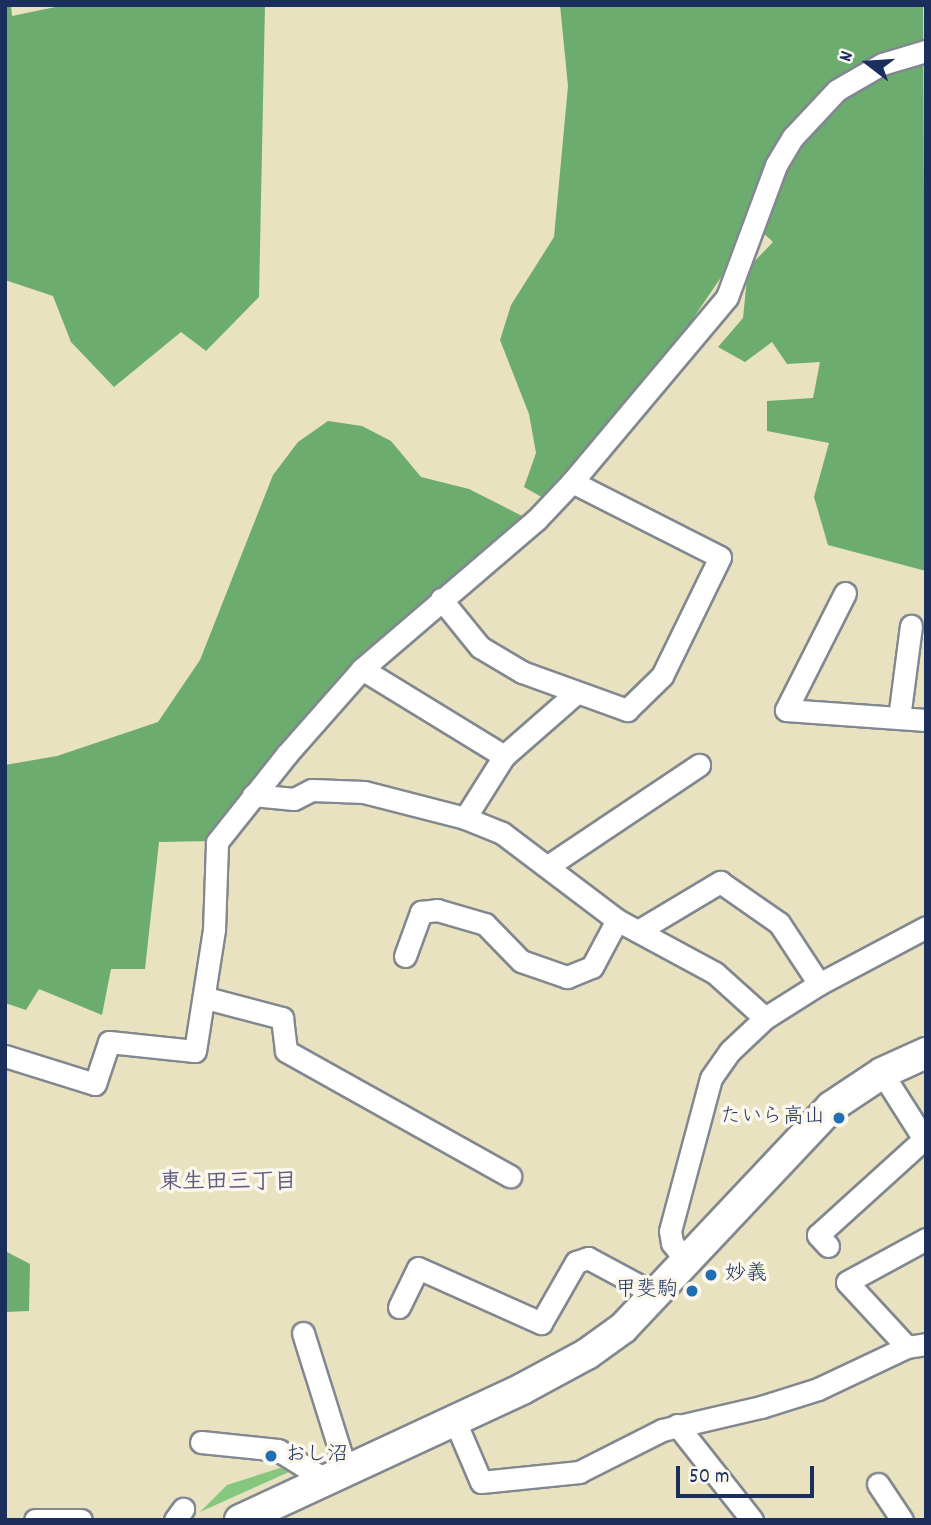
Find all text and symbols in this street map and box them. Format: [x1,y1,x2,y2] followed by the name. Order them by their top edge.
[833,28,903,98] north arrow
[833,48,862,65] text: N
[720,1105,825,1131] place label: たいら高山
[831,1110,847,1126] marker: たいら高山
[159,1170,297,1198] district label: 東生田三丁目
[725,1262,767,1288] place label: 妙義
[703,1267,719,1283] marker: 妙義
[615,1278,678,1304] place label: 甲斐駒
[684,1283,700,1299] marker: 甲斐駒
[285,1443,348,1469] place label: おし沼
[263,1448,279,1464] marker: おし沼
[679,1452,817,1496] scale bar
[689,1463,729,1493] text: 50 m

